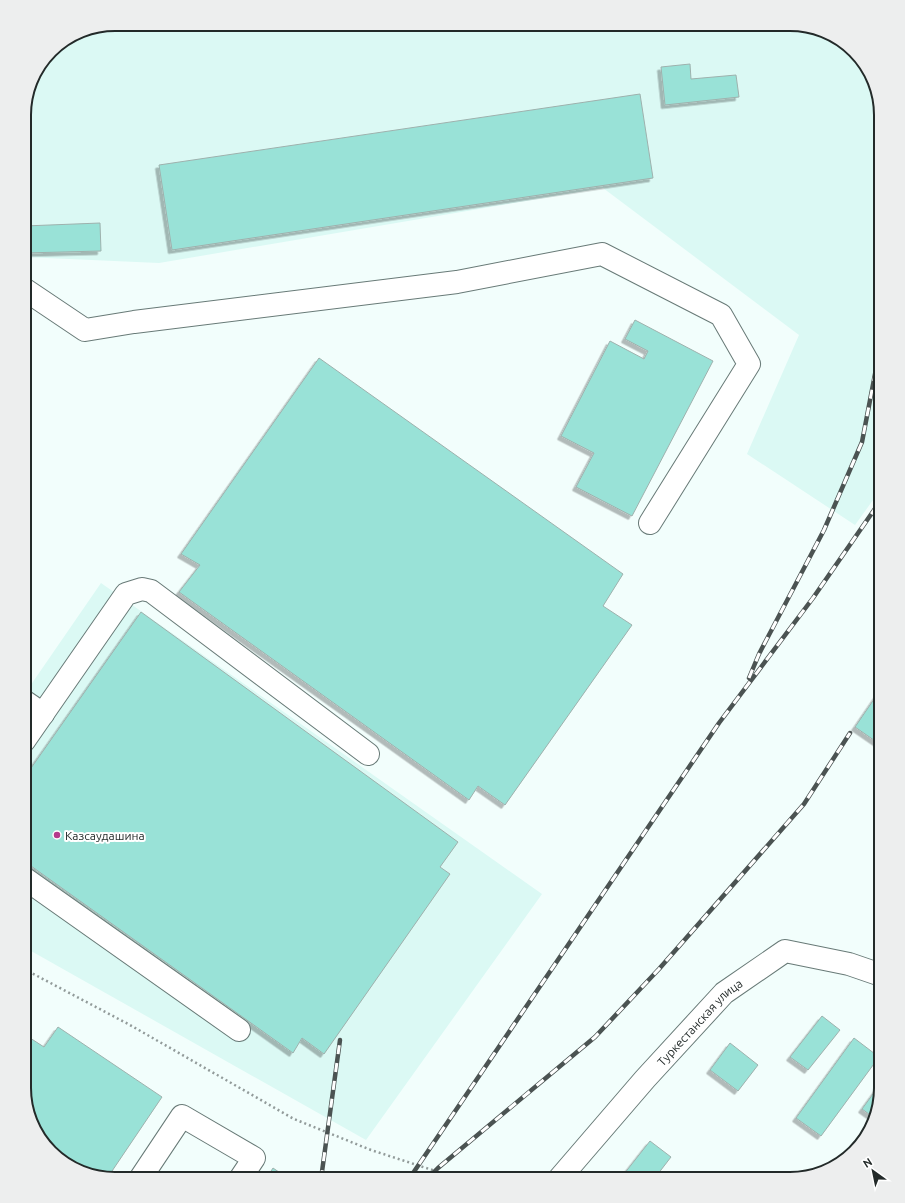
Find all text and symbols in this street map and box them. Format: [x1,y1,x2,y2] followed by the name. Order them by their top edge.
[65,829,145,842] place label: Казсаудашина
[52,830,62,840] marker: Казсаудашина
[654,976,745,1068] street label: Туркестанская улица
[853,1151,893,1191] north arrow
[861,1155,874,1170] text: N

